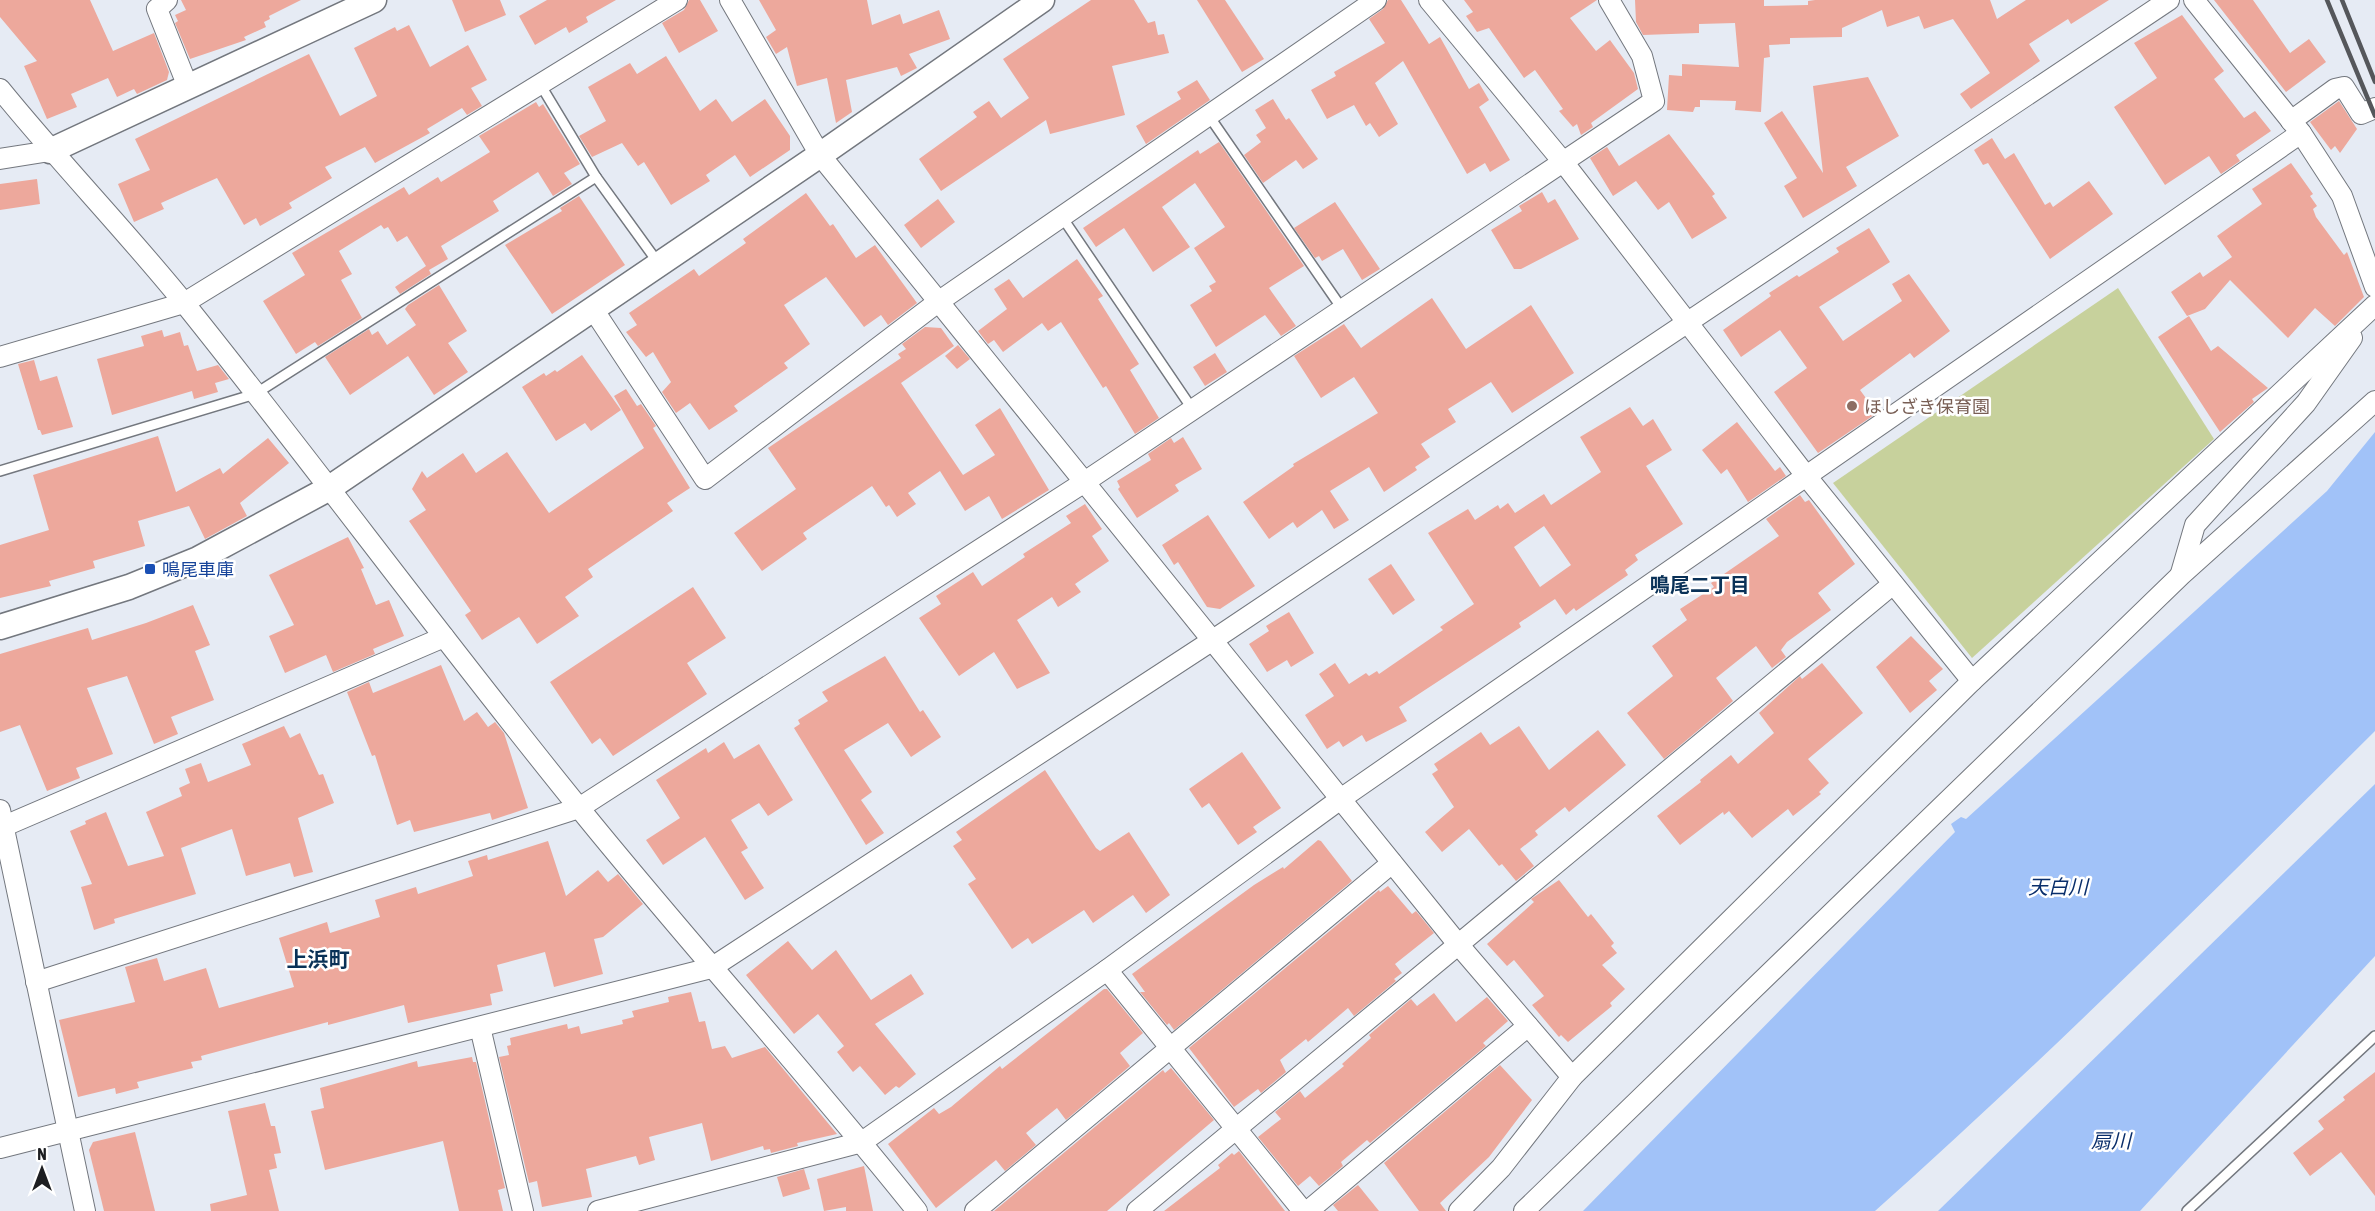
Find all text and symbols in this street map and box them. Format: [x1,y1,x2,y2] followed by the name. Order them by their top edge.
[1864,396,1990,417] place label: ほしざき保育園
[1845,399,1859,413] marker: ほしざき保育園
[162,559,234,580] place label: 鳴尾車庫
[143,562,157,576] marker: 鳴尾車庫
[1650,573,1750,596] district label: 鳴尾二丁目
[2028,875,2090,898] water label: 天白川
[287,947,350,971] district label: 上浜町
[2091,1129,2133,1152] water label: 扇川
[12,1139,72,1199] north arrow
[37,1145,47,1163] text: N

